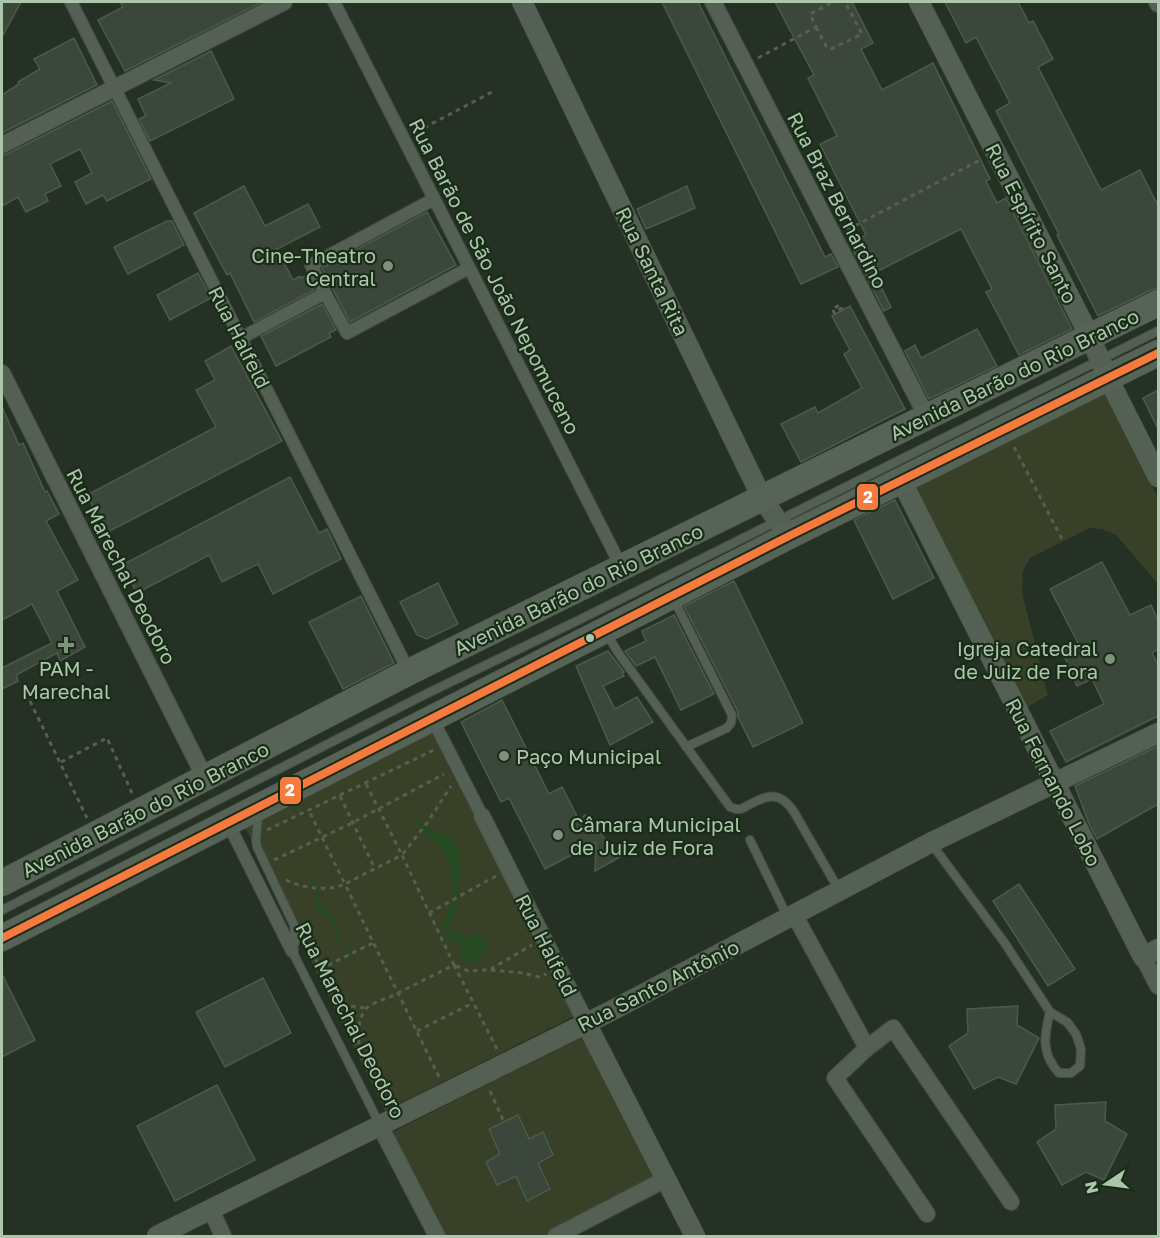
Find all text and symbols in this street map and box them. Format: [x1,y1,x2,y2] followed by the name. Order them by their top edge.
[783,108,893,292] street label: Rua Braz Bernardino
[405,114,585,438] street label: Rua Barão de São João Nepomuceno
[981,139,1083,307] street label: Rua Espírito Santo
[611,203,695,339] street label: Rua Santa Rita
[251,243,376,290] place label: Cine-Theatro Central
[381,259,395,273] marker: Cine-Theatro Central
[204,282,276,392] street label: Rua Halfeld
[885,303,1143,445] street label: Avenida Barão do Rio Branco
[62,464,182,668] street label: Rua Marechal Deodoro
[856,483,879,511] line badge: 2
[863,487,873,507] text: 2
[449,518,707,660] street label: Avenida Barão do Rio Branco
[584,632,596,644] unlabelled marker
[57,636,75,654] marker: PAM - Marechal
[954,636,1098,683] place label: Igreja Catedral de Juiz de Fora
[1103,652,1117,666] marker: Igreja Catedral de Juiz de Fora
[22,656,110,703] place label: PAM - Marechal
[1001,694,1107,870] street label: Rua Fernando Lobo
[17,736,273,882] street label: Avenida Barão do Rio Branco
[516,744,661,768] place label: Paço Municipal
[497,749,511,763] marker: Paço Municipal
[279,776,302,805] line badge: 2
[285,780,295,800] text: 2
[570,812,741,859] place label: Câmara Municipal de Juiz de Fora
[551,828,565,842] marker: Câmara Municipal de Juiz de Fora
[511,890,583,1000] street label: Rua Halfeld
[291,918,411,1122] street label: Rua Marechal Deodoro
[573,934,743,1036] street label: Rua Santo Antônio
[1076,1154,1136,1214] north arrow
[1080,1179,1102,1196] text: N

